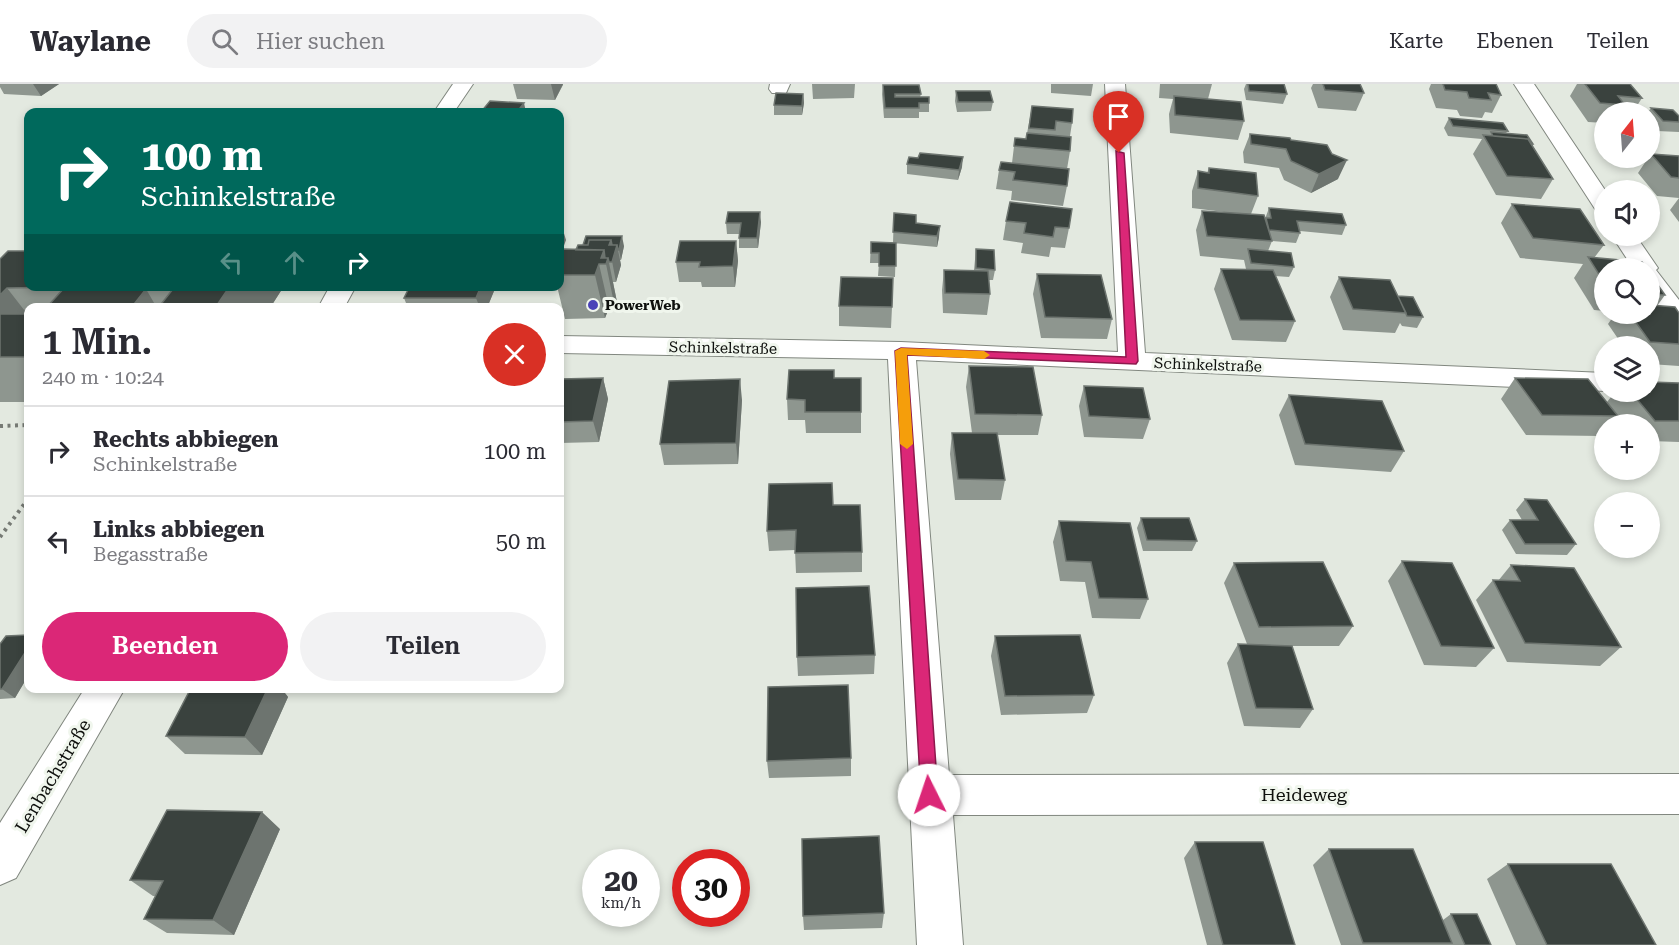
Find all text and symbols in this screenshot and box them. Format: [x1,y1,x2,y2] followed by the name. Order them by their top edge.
[187,14,607,68] search box
[30,25,151,58] text: Waylane
[208,25,241,58] icon: search
[256,29,385,54] text: Hier suchen
[1389,29,1443,53] text: Karte
[1476,29,1554,53] text: Ebenen
[1587,29,1649,53] text: Teilen
[1093,91,1144,153] pin
[1102,100,1135,133] icon: arrive
[1594,102,1660,168] north arrow
[1594,102,1660,558] map controls
[141,131,263,180] text: 100 m
[42,132,120,210] icon: right
[1594,180,1660,246] button: sound
[141,181,336,213] text: Schinkelstraße
[215,246,248,279] icon: left
[278,246,311,279] icon: ahead
[341,246,374,279] icon: right
[1594,258,1660,324] button: search
[605,297,681,313] place label: PowerWeb
[586,298,600,312] marker: PowerWeb
[42,321,152,363] text: 1 Min.
[483,323,546,386] button: close
[1594,336,1660,402] button: layers
[669,338,777,358] street label: Schinkelstraße
[1154,354,1262,376] street label: Schinkelstraße
[42,365,164,389] text: 240 m · 10:24
[1594,414,1660,480] button: +
[93,427,279,452] text: Rechts abbiegen
[42,435,75,468] icon: right
[483,439,546,464] text: 100 m
[93,452,237,476] text: Schinkelstraße
[1594,492,1660,558] button: −
[93,517,264,542] text: Links abbiegen
[42,525,75,558] icon: left
[496,529,546,554] text: 50 m
[93,542,208,566] text: Begasstraße
[42,612,288,681] button: Beenden
[300,612,546,681] button: Teilen
[10,715,95,836] street label: Lenbachstraße
[897,763,961,827] position arrow
[1261,784,1348,805] street label: Heideweg
[672,849,750,927] speed limit sign: 30
[604,863,638,898] text: 20
[601,894,641,912] text: km/h

